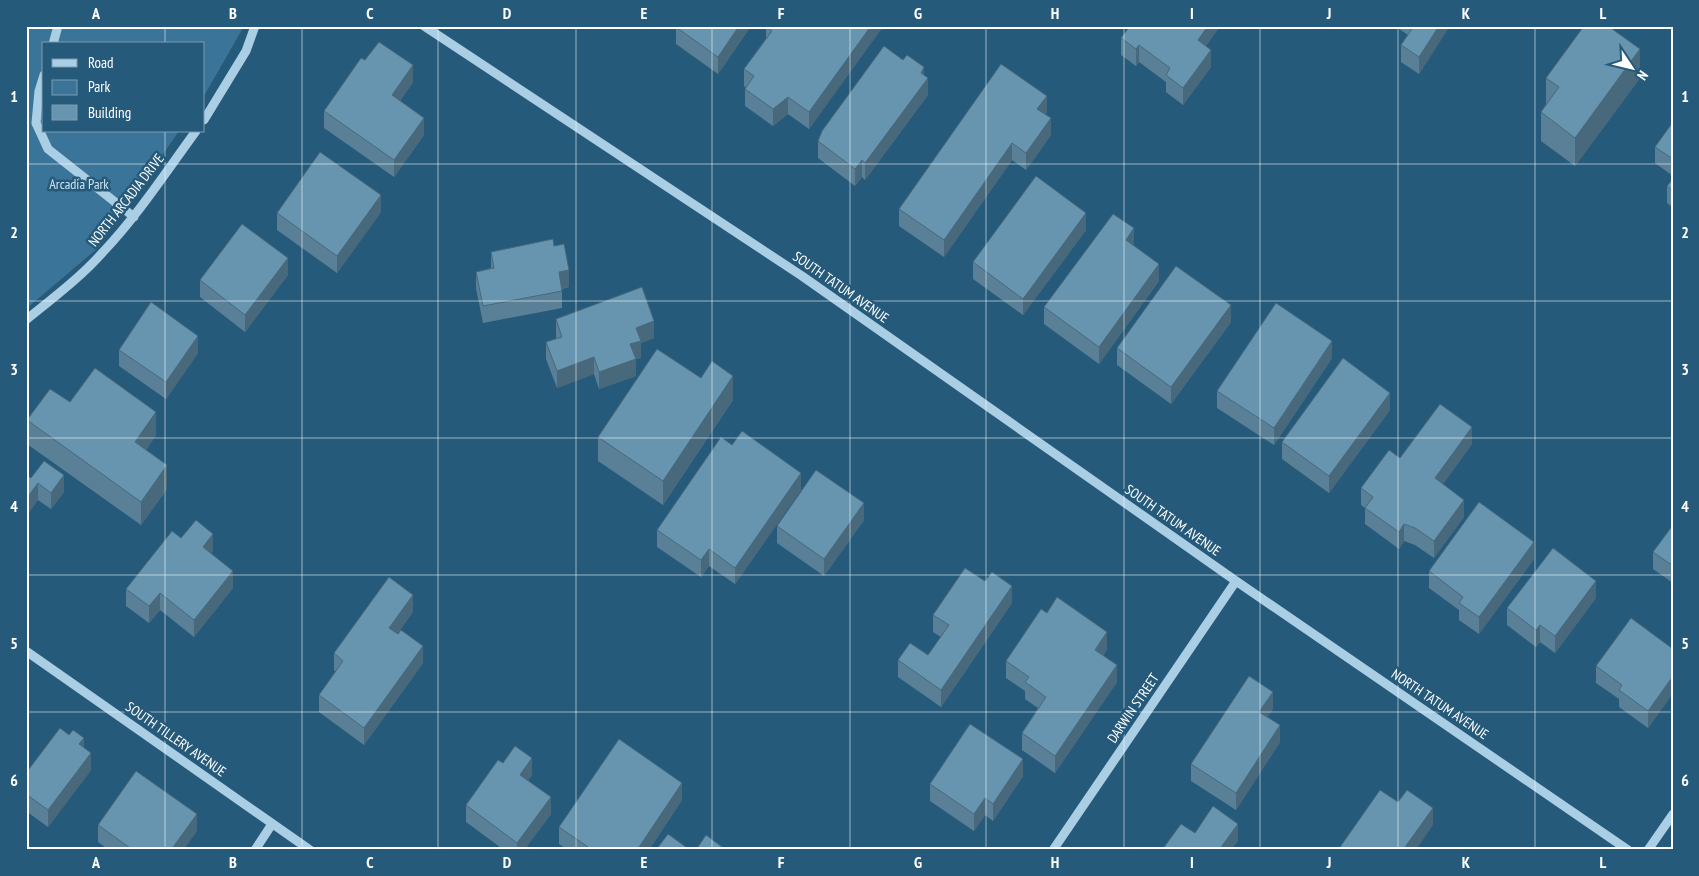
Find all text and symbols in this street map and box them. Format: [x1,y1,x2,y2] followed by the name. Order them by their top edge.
[91,3,101,23] text: A
[229,3,237,23] text: B
[366,3,374,23] text: C
[503,3,512,23] text: D
[641,3,648,23] text: E
[778,3,785,23] text: F
[914,3,922,23] text: G
[1051,3,1059,23] text: H
[1190,3,1194,23] text: I
[1326,3,1331,23] text: J
[1462,3,1471,23] text: K
[1600,3,1607,23] text: L
[42,42,205,132] legend
[1606,42,1656,92] north arrow
[88,53,114,72] text: Road
[1633,67,1652,84] text: N
[88,77,110,96] text: Park
[10,86,18,106] text: 1
[1681,86,1689,106] text: 1
[88,103,131,122] text: Building
[84,150,168,250] street label: NORTH ARCADIA DRIVE
[49,175,109,193] park label: Arcadia Park
[10,222,18,242] text: 2
[1681,222,1689,242] text: 2
[789,247,893,327] street label: SOUTH TATUM AVENUE
[10,359,18,379] text: 3
[1681,359,1689,379] text: 3
[1121,480,1225,560] street label: SOUTH TATUM AVENUE
[10,496,18,516] text: 4
[1681,496,1689,516] text: 4
[10,633,18,653] text: 5
[1681,633,1689,653] text: 5
[1388,665,1492,743] street label: NORTH TATUM AVENUE
[1103,669,1163,746] street label: DARWIN STREET
[122,698,230,780] street label: SOUTH TILLERY AVENUE
[10,770,18,790] text: 6
[1681,770,1689,790] text: 6
[91,852,101,872] text: A
[229,852,237,872] text: B
[366,852,374,872] text: C
[503,852,512,872] text: D
[641,852,648,872] text: E
[778,852,785,872] text: F
[914,852,922,872] text: G
[1051,852,1059,872] text: H
[1190,852,1194,872] text: I
[1326,852,1331,872] text: J
[1462,852,1471,872] text: K
[1600,852,1607,872] text: L

